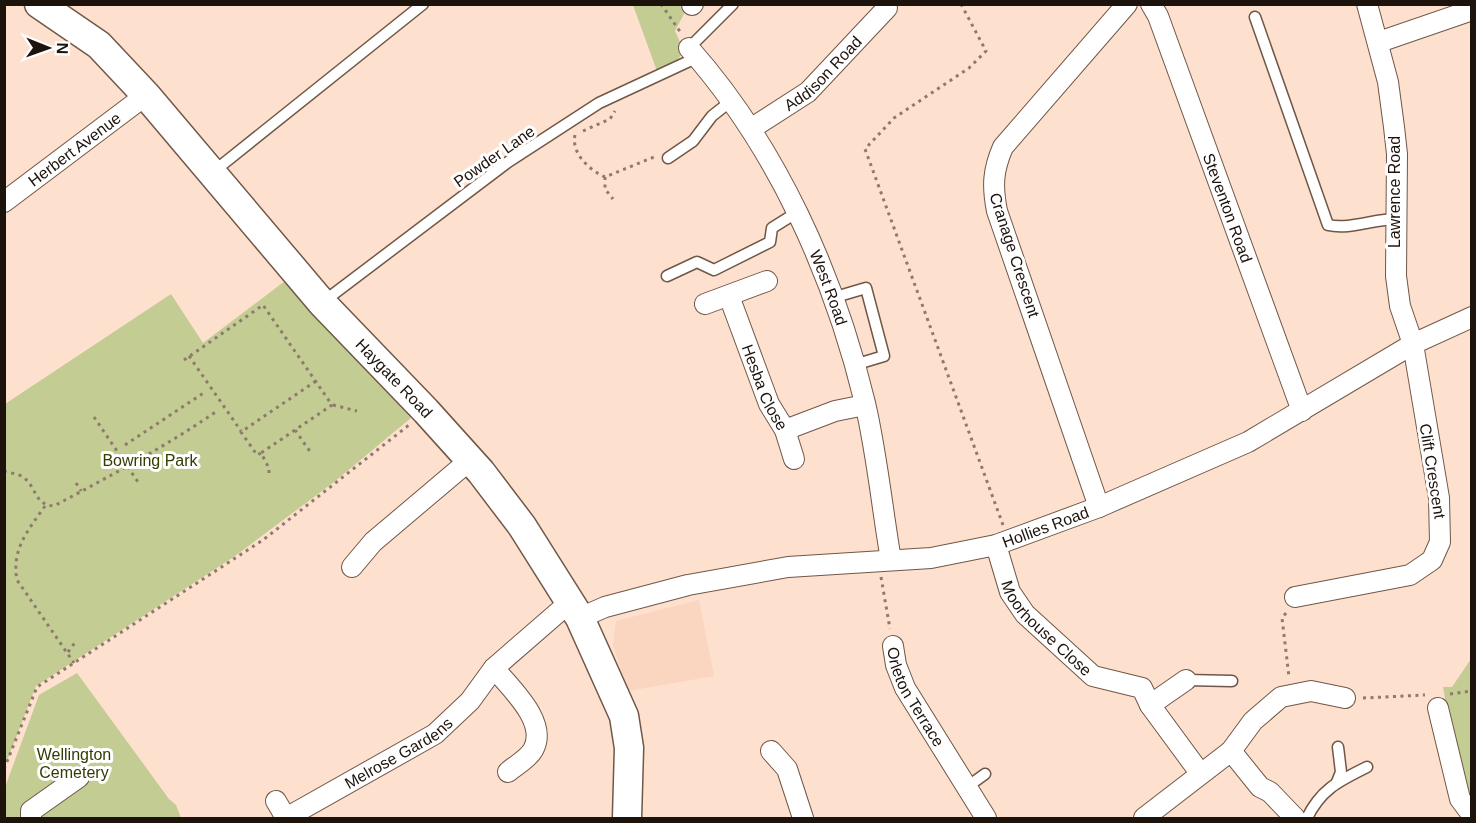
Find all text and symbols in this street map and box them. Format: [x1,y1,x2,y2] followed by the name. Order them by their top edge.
[18,18,78,78] north arrow
[781,33,865,114] street label: Addison Road
[54,42,71,54] text: N
[25,109,124,190] street label: Herbert Avenue
[451,122,538,190] street label: Powder Lane
[1386,136,1403,248] street label: Lawrence Road
[1200,151,1255,265] street label: Steventon Road
[986,191,1043,320] street label: Cranage Crescent
[806,248,850,327] street label: West Road
[352,336,436,421] street label: Haygate Road
[739,342,791,433] street label: Hesba Close
[1417,422,1448,520] street label: Clift Crescent
[102,452,199,469] park label: Bowring Park
[1000,504,1091,551] street label: Hollies Road
[998,578,1095,679] street label: Moorhouse Close
[884,646,947,750] street label: Orleton Terrace
[342,714,456,792] street label: Melrose Gardens
[37,746,111,781] park label: Wellington Cemetery

